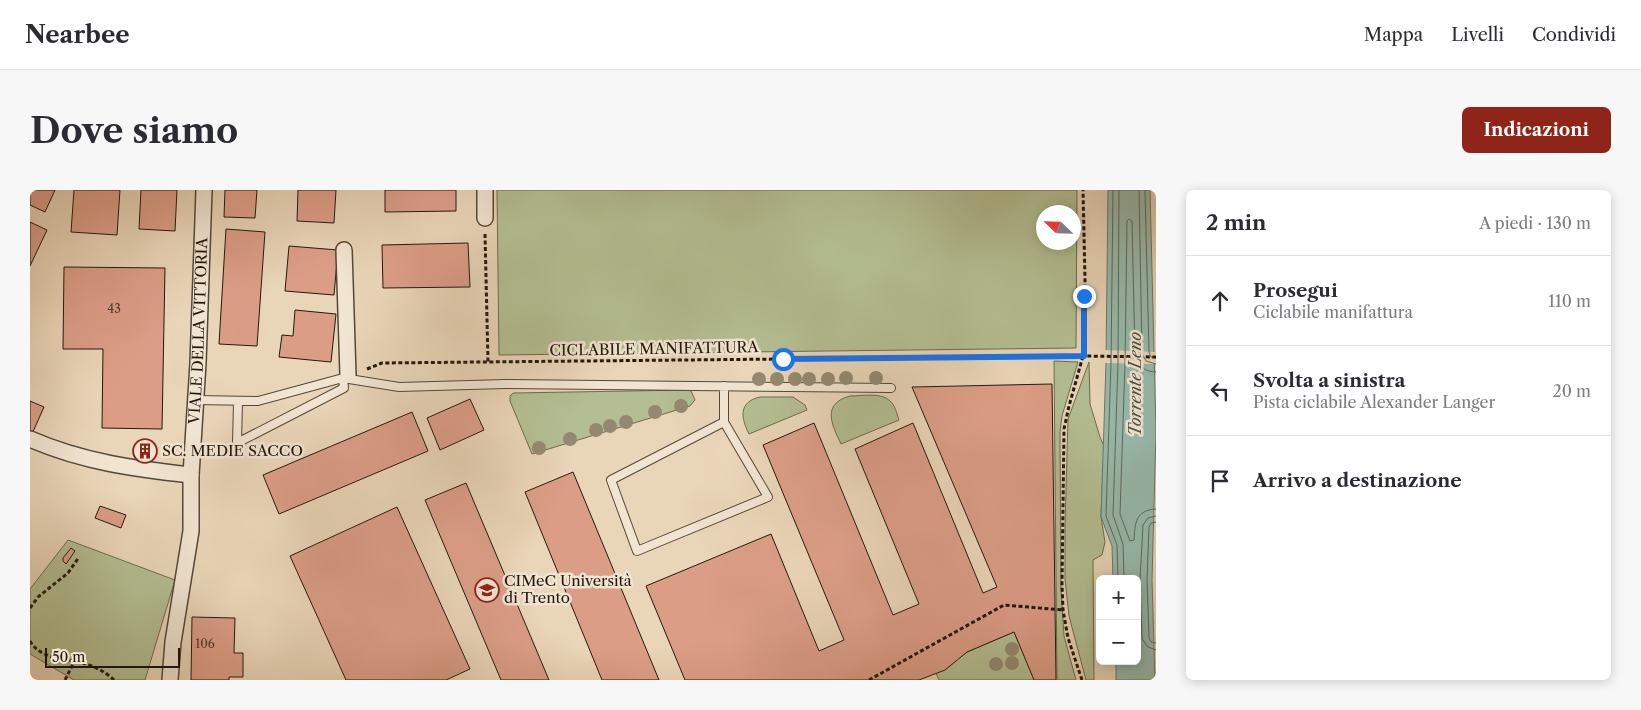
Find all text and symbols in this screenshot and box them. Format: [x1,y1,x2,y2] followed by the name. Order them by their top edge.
[25,20,130,49] text: Nearbee
[1364,24,1423,46] text: Mappa
[1451,24,1504,46] text: Livelli
[1532,24,1616,46] text: Condividi
[1462,107,1611,153] button: Indicazioni
[30,109,238,152] text: Dove siamo
[1036,205,1081,250] north arrow
[1206,210,1266,235] text: 2 min
[1479,213,1591,233] text: A piedi · 130 m
[184,236,211,426] street label: VIALE DELLA VITTORIA
[1253,279,1338,302] text: Prosegui
[1073,285,1096,308] route end
[1206,287,1234,315] icon: ahead
[1548,291,1591,311] text: 110 m
[107,301,121,316] house number: 43
[1253,302,1413,322] text: Ciclabile manifattura
[1125,332,1145,436] water label: Torrente Leno
[549,337,760,360] street label: CICLABILE MANIFATTURA
[772,348,795,371] route start
[1253,369,1406,392] text: Svolta a sinistra
[1206,377,1234,405] icon: left
[1552,381,1591,401] text: 20 m
[1253,392,1495,412] text: Pista ciclabile Alexander Langer
[132,438,158,464] building icon: SC. MEDIE SACCO
[162,441,303,460] place label: SC. MEDIE SACCO
[1206,467,1234,495] icon: arrive
[1253,469,1462,492] text: Arrivo a destinazione
[504,571,632,607] place label: CIMeC Università di Trento
[1096,575,1141,665] map controls
[1096,575,1141,620] button: +
[474,577,500,603] school or university icon: CIMeC Università di Trento
[1096,620,1141,665] button: −
[195,636,215,651] house number: 106
[45,645,180,668] scale bar
[52,648,85,666] text: 50 m

